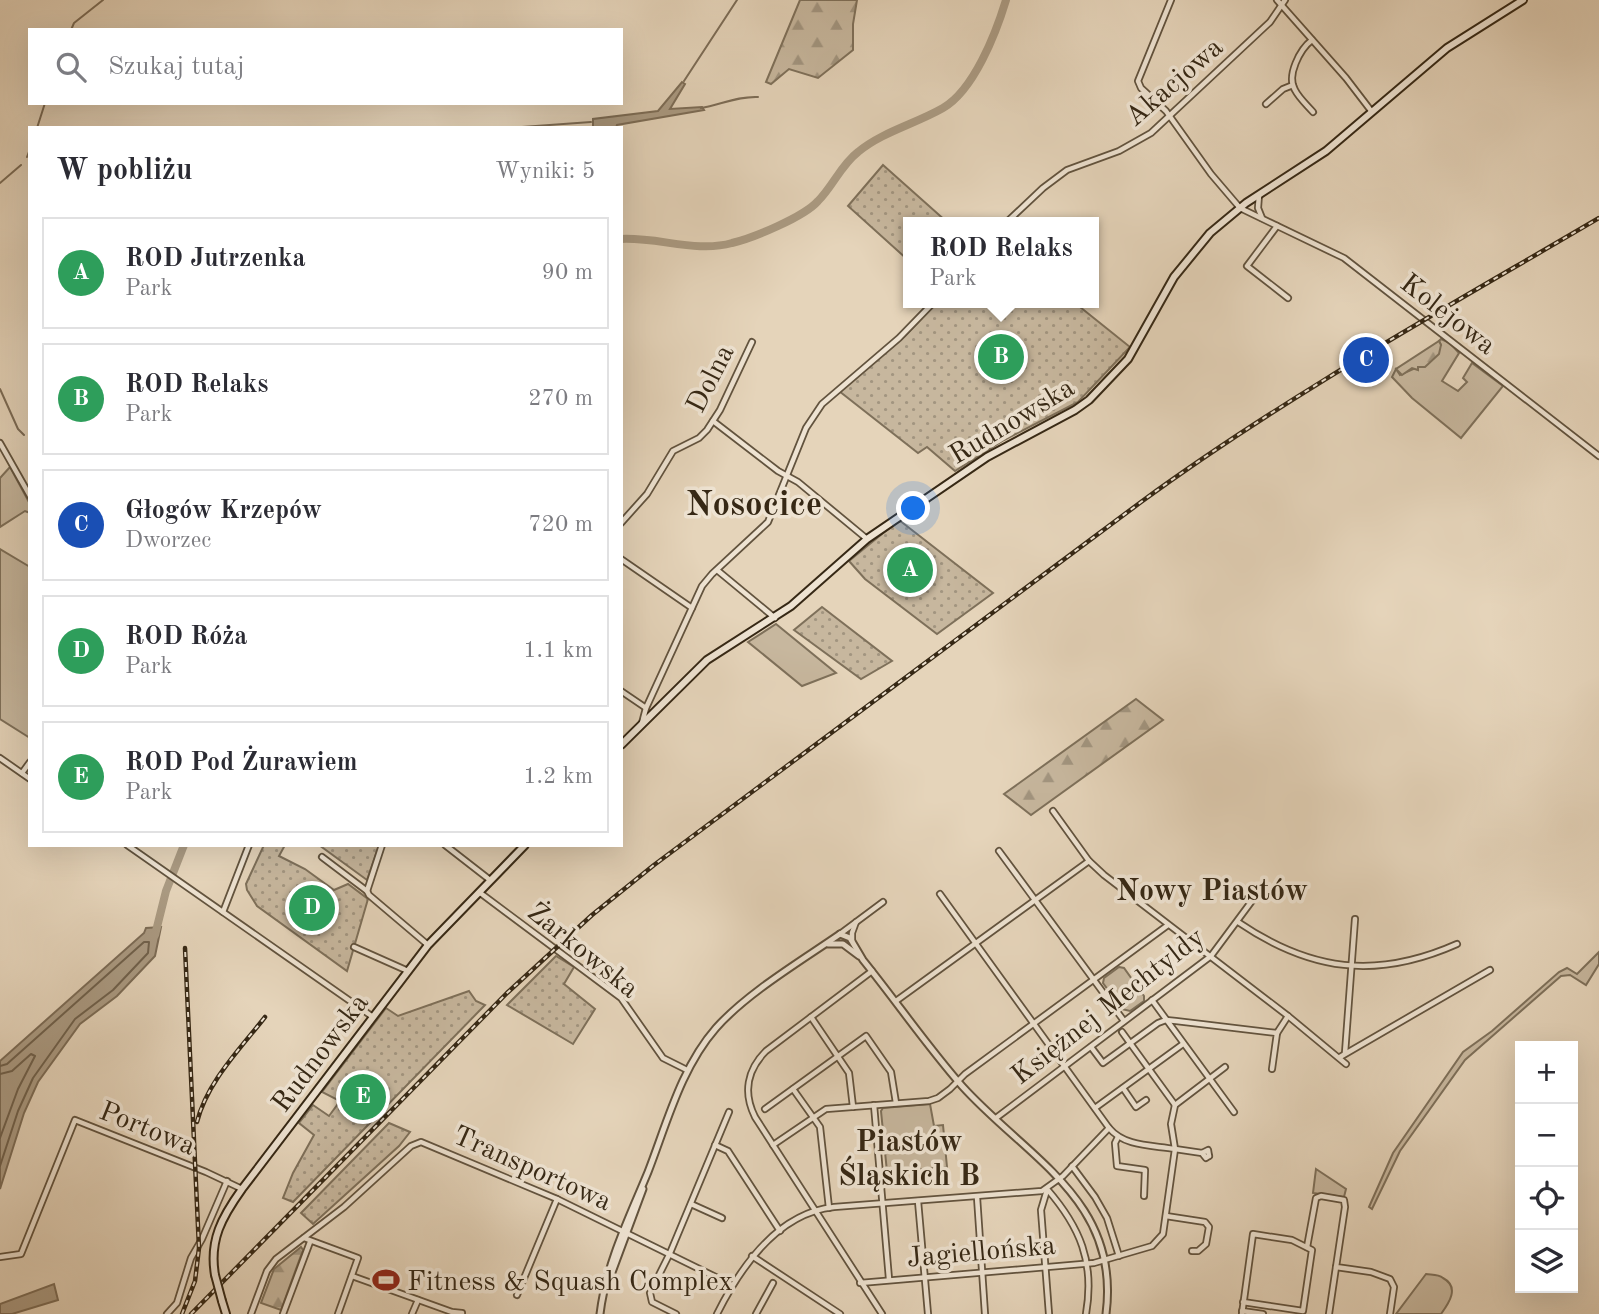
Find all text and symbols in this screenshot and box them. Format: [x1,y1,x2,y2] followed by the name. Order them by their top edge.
[28,28,623,105] search box
[1121,34,1229,133] street label: Akacjowa
[52,48,90,86] icon: search
[108,54,245,80] text: Szukaj tutaj
[56,156,192,186] text: W pobliżu
[495,160,595,183] text: Wyniki: 5
[903,217,1099,308] popup
[929,236,1073,262] text: ROD Relaks
[125,246,306,272] text: ROD Jutrzenka
[72,261,90,284] text: A
[542,261,593,284] text: 90 m
[929,267,977,290] text: Park
[1394,270,1500,361] street label: Kolejowa
[125,277,172,300] text: Park
[978,331,1024,383] pin: B
[1343,334,1389,386] pin: C
[683,341,741,418] street label: Dolna
[125,372,268,398] text: ROD Relaks
[945,374,1080,471] street label: Rudnowska
[73,387,89,410] text: B
[528,387,593,410] text: 270 m
[125,403,172,426] text: Park
[686,488,822,523] district label: Nosocice
[896,491,930,525] your location
[125,498,322,524] text: Głogów Krzepów
[73,513,89,536] text: C
[528,513,593,536] text: 720 m
[125,529,211,552] text: Dworzec
[887,544,933,596] pin: A
[125,624,247,650] text: ROD Róża
[72,639,90,662] text: D
[523,639,593,662] text: 1.1 km
[125,655,172,678] text: Park
[125,750,358,776] text: ROD Pod Żurawiem
[73,765,89,788] text: E
[523,765,593,788] text: 1.2 km
[125,781,172,804] text: Park
[1116,877,1308,907] district label: Nowy Piastów
[289,882,335,934] pin: D
[521,895,646,1004] street label: Żarkowska
[1007,923,1211,1091] street label: Księżnej Mechtyldy
[268,989,375,1118] street label: Rudnowska
[1515,1041,1578,1293] map controls
[1515,1041,1578,1104] button: +
[340,1071,386,1123] pin: E
[95,1098,199,1162] street label: Portowa
[1515,1104,1578,1167] button: −
[448,1122,615,1217] street label: Transportowa
[838,1128,980,1192] district label: Piastów Śląskich B
[1515,1167,1578,1230] button: locate
[1515,1230,1578,1293] button: layers
[906,1233,1057,1273] street label: Jagiellońska
[371,1265,401,1295] sports icon: Fitness & Squash Complex
[407,1269,733,1297] place label: Fitness & Squash Complex

